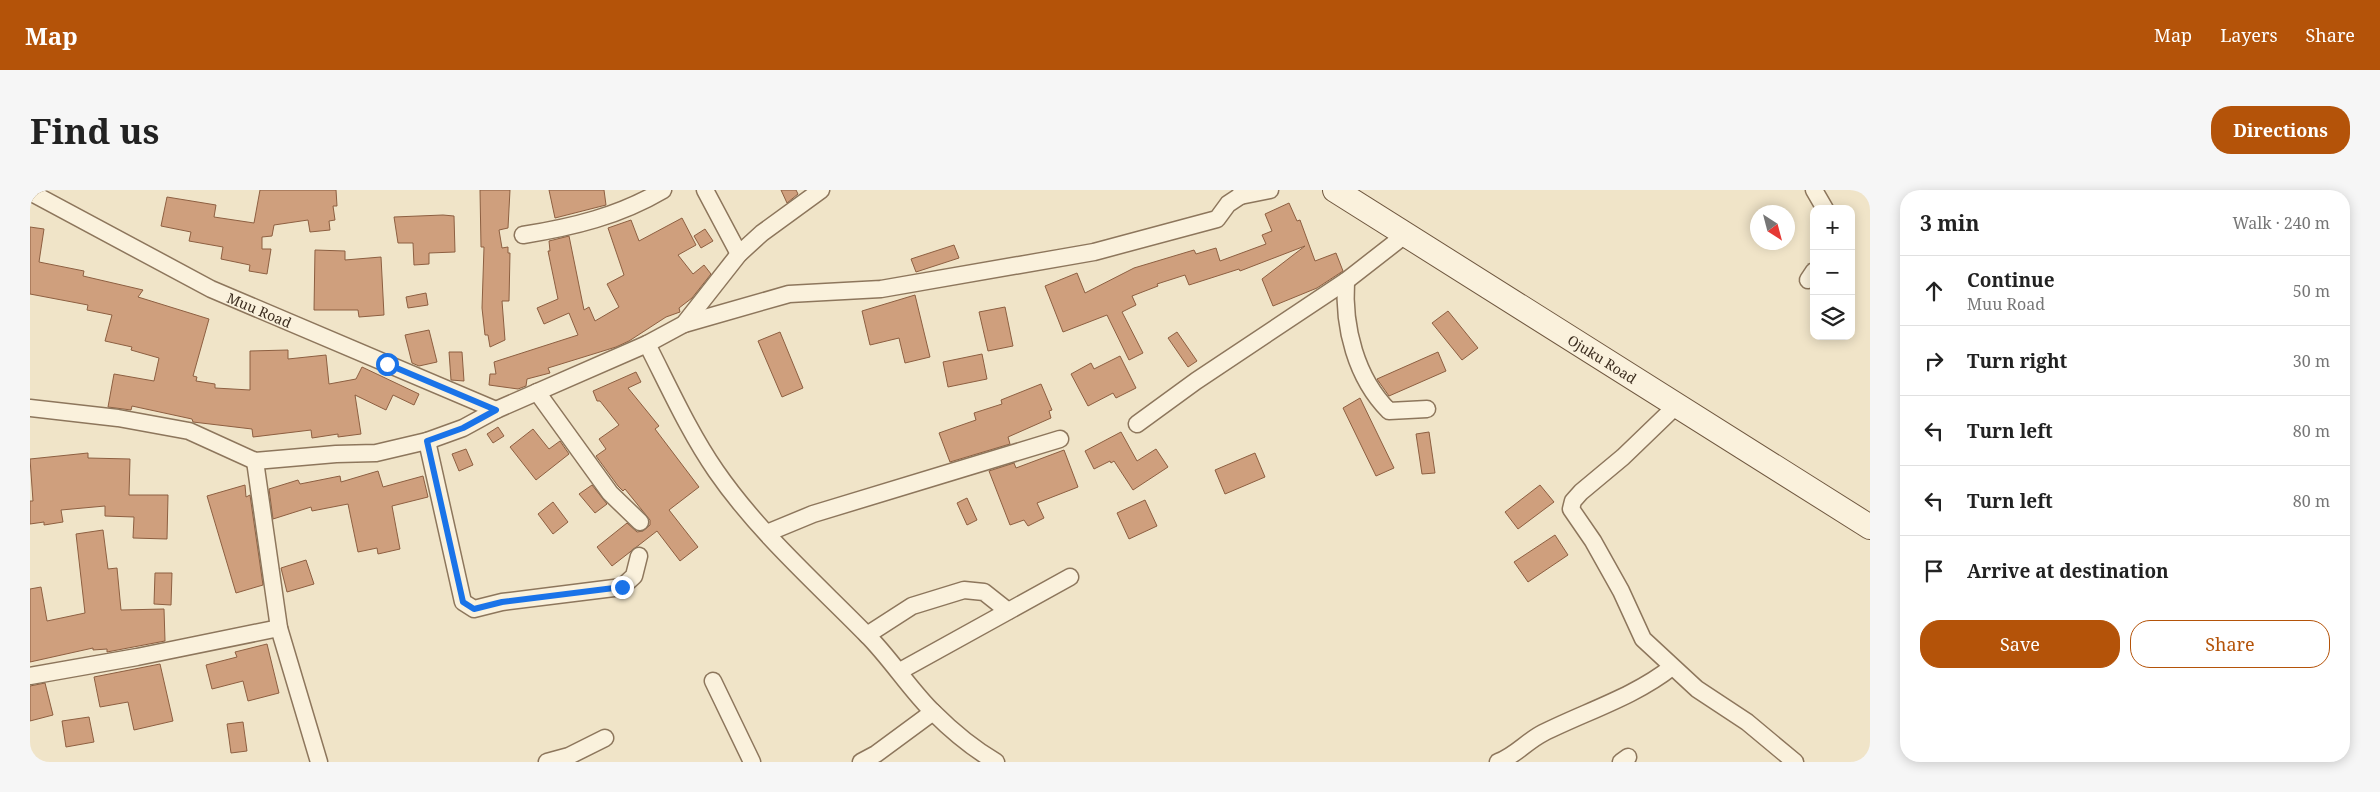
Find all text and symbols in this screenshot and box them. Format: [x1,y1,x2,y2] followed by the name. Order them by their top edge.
[25,19,78,52] text: Map
[2154,23,2192,47] text: Map
[2220,23,2278,47] text: Layers
[2306,23,2355,47] text: Share
[2211,106,2350,154] button: Directions
[30,107,159,154] text: Find us
[1750,205,1795,250] north arrow
[1810,205,1855,340] map controls
[1810,205,1855,250] button: +
[1920,209,1979,237] text: 3 min
[2233,212,2330,234] text: Walk · 240 m
[1810,250,1855,295] button: −
[1967,267,2055,293] text: Continue
[1920,277,1948,305] icon: ahead
[2293,280,2330,302] text: 50 m
[224,287,295,332] street label: Muu Road
[1967,293,2045,315] text: Muu Road
[1810,295,1855,340] button: layers
[1564,330,1641,387] street label: Ojuku Road
[1920,347,1948,375] icon: right
[1967,348,2067,374] text: Turn right
[2293,350,2330,372] text: 30 m
[376,353,399,376] route start
[1920,417,1948,445] icon: left
[1967,418,2053,444] text: Turn left
[2293,420,2330,442] text: 80 m
[1920,487,1948,515] icon: left
[1967,488,2053,514] text: Turn left
[2293,490,2330,512] text: 80 m
[1920,557,1948,585] icon: arrive
[1967,558,2169,584] text: Arrive at destination
[611,576,634,599] route end
[1920,620,2120,668] button: Save
[2130,620,2330,668] button: Share

